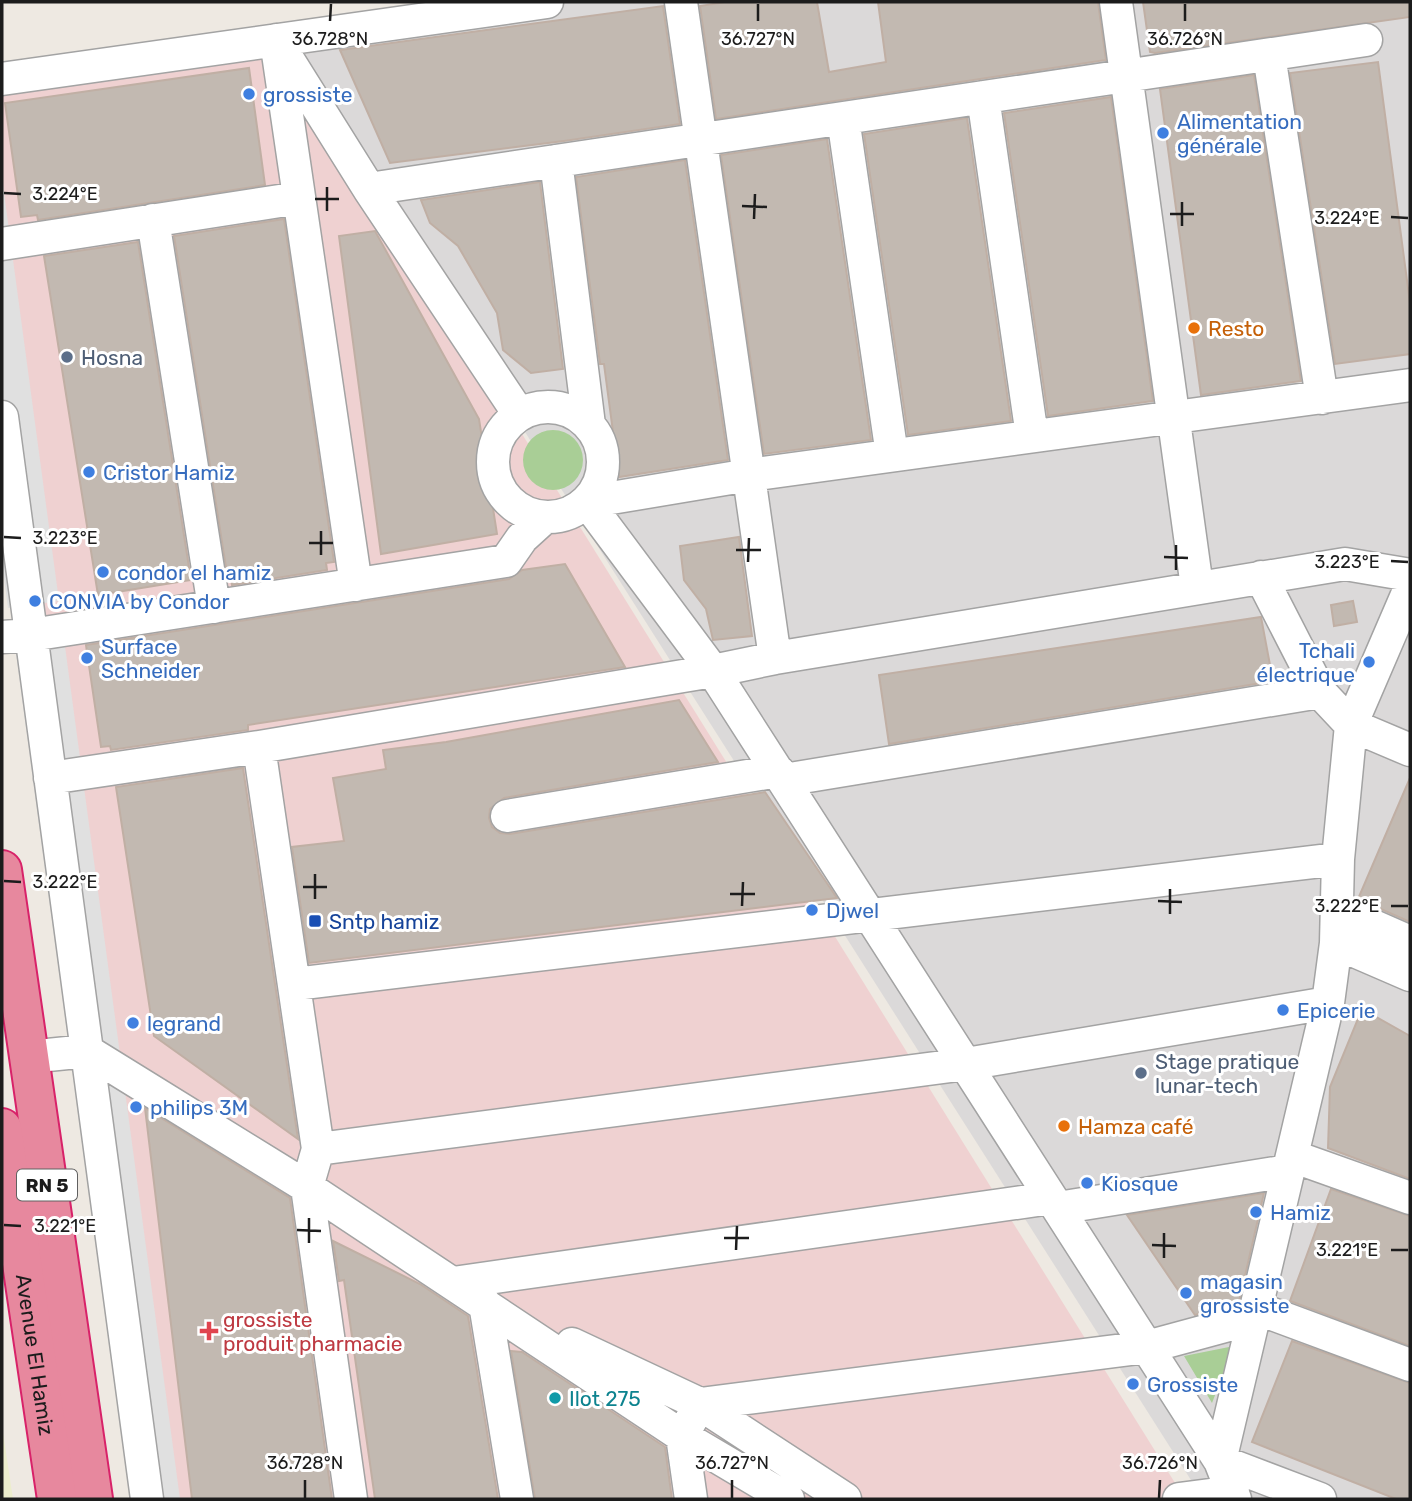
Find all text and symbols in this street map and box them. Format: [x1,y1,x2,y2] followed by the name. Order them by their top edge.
[292,28,368,50] text: 36.728°N
[721,28,795,50] text: 36.727°N
[1147,28,1223,50] text: 36.726°N
[263,82,353,107] place label: grossiste
[241,86,257,102] marker: grossiste
[1177,109,1302,158] place label: Alimentation générale
[1155,125,1171,141] marker: Alimentation générale
[32,183,98,205] text: 3.224°E
[1314,207,1380,229] text: 3.224°E
[1208,316,1264,341] place label: Resto
[1186,320,1202,336] marker: Resto
[81,345,143,370] place label: Hosna
[59,349,75,365] marker: Hosna
[103,460,235,485] place label: Cristor Hamiz
[81,464,97,480] marker: Cristor Hamiz
[32,527,98,549] text: 3.223°E
[1314,551,1380,573] text: 3.223°E
[117,560,271,585] place label: condor el hamiz
[95,564,111,580] marker: condor el hamiz
[49,589,230,614] place label: CONVIA by Condor
[27,593,43,609] marker: CONVIA by Condor
[101,634,200,683] place label: Surface Schneider
[1257,638,1355,687] place label: Tchali électrique
[79,650,95,666] marker: Surface Schneider
[1361,654,1377,670] marker: Tchali électrique
[33,871,97,893] text: 3.222°E
[1315,895,1379,917] text: 3.222°E
[826,898,879,923] place label: Djwel
[804,902,820,918] marker: Djwel
[329,909,439,934] place label: Sntp hamiz
[307,913,323,929] marker: Sntp hamiz
[1297,998,1376,1023] place label: Epicerie
[1275,1002,1291,1018] marker: Epicerie
[147,1011,221,1036] place label: legrand
[125,1015,141,1031] marker: legrand
[1155,1049,1299,1098] place label: Stage pratique lunar-tech
[1133,1065,1149,1081] marker: Stage pratique lunar-tech
[150,1095,248,1120] place label: philips 3M
[128,1099,144,1115] marker: philips 3M
[1078,1114,1193,1139] place label: Hamza café
[1056,1118,1072,1134] marker: Hamza café
[17,1170,77,1200] road number: RN 5
[1101,1171,1178,1196] place label: Kiosque
[1079,1175,1095,1191] marker: Kiosque
[1270,1200,1331,1225] place label: Hamiz
[1248,1204,1264,1220] marker: Hamiz
[34,1215,96,1237] text: 3.221°E
[1316,1239,1378,1261] text: 3.221°E
[1200,1269,1290,1318] place label: magasin grossiste
[11,1272,60,1437] street label: Avenue El Hamiz
[1178,1285,1194,1301] marker: magasin grossiste
[223,1307,403,1356] place label: grossiste produit pharmacie
[201,1323,217,1339] marker: grossiste produit pharmacie
[1147,1372,1238,1397] place label: Grossiste
[1125,1376,1141,1392] marker: Grossiste
[569,1386,641,1411] place label: Ilot 275
[547,1390,563,1406] marker: Ilot 275
[267,1452,343,1474] text: 36.728°N
[695,1452,769,1474] text: 36.727°N
[1122,1452,1198,1474] text: 36.726°N

